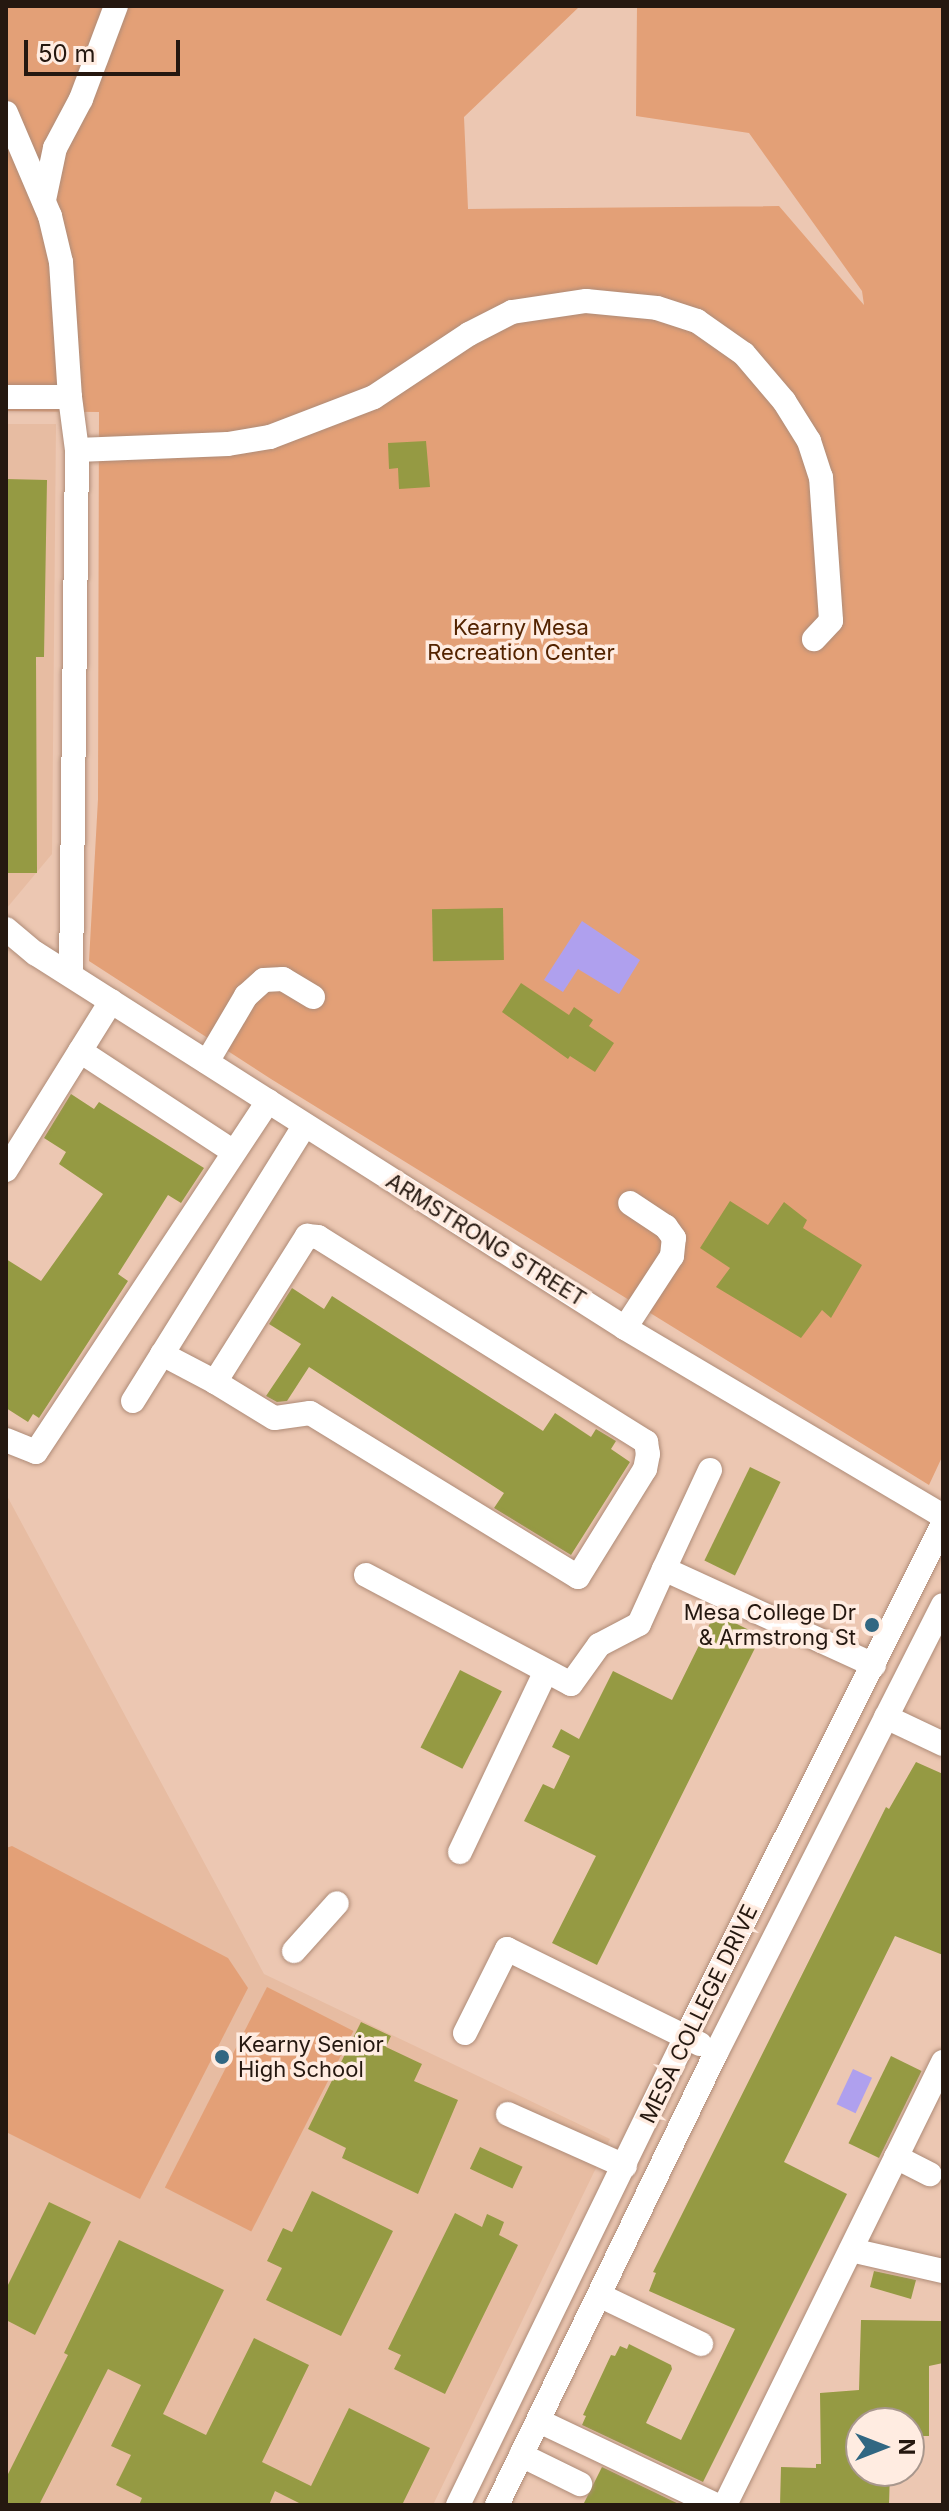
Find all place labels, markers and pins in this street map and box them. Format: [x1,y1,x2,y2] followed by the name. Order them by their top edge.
[684,1599,856,1650] place label: Mesa College Dr & Armstrong St
[863,1616,881,1634] marker: Mesa College Dr & Armstrong St
[238,2031,384,2082] place label: Kearny Senior High School
[213,2048,231,2066] marker: Kearny Senior High School

